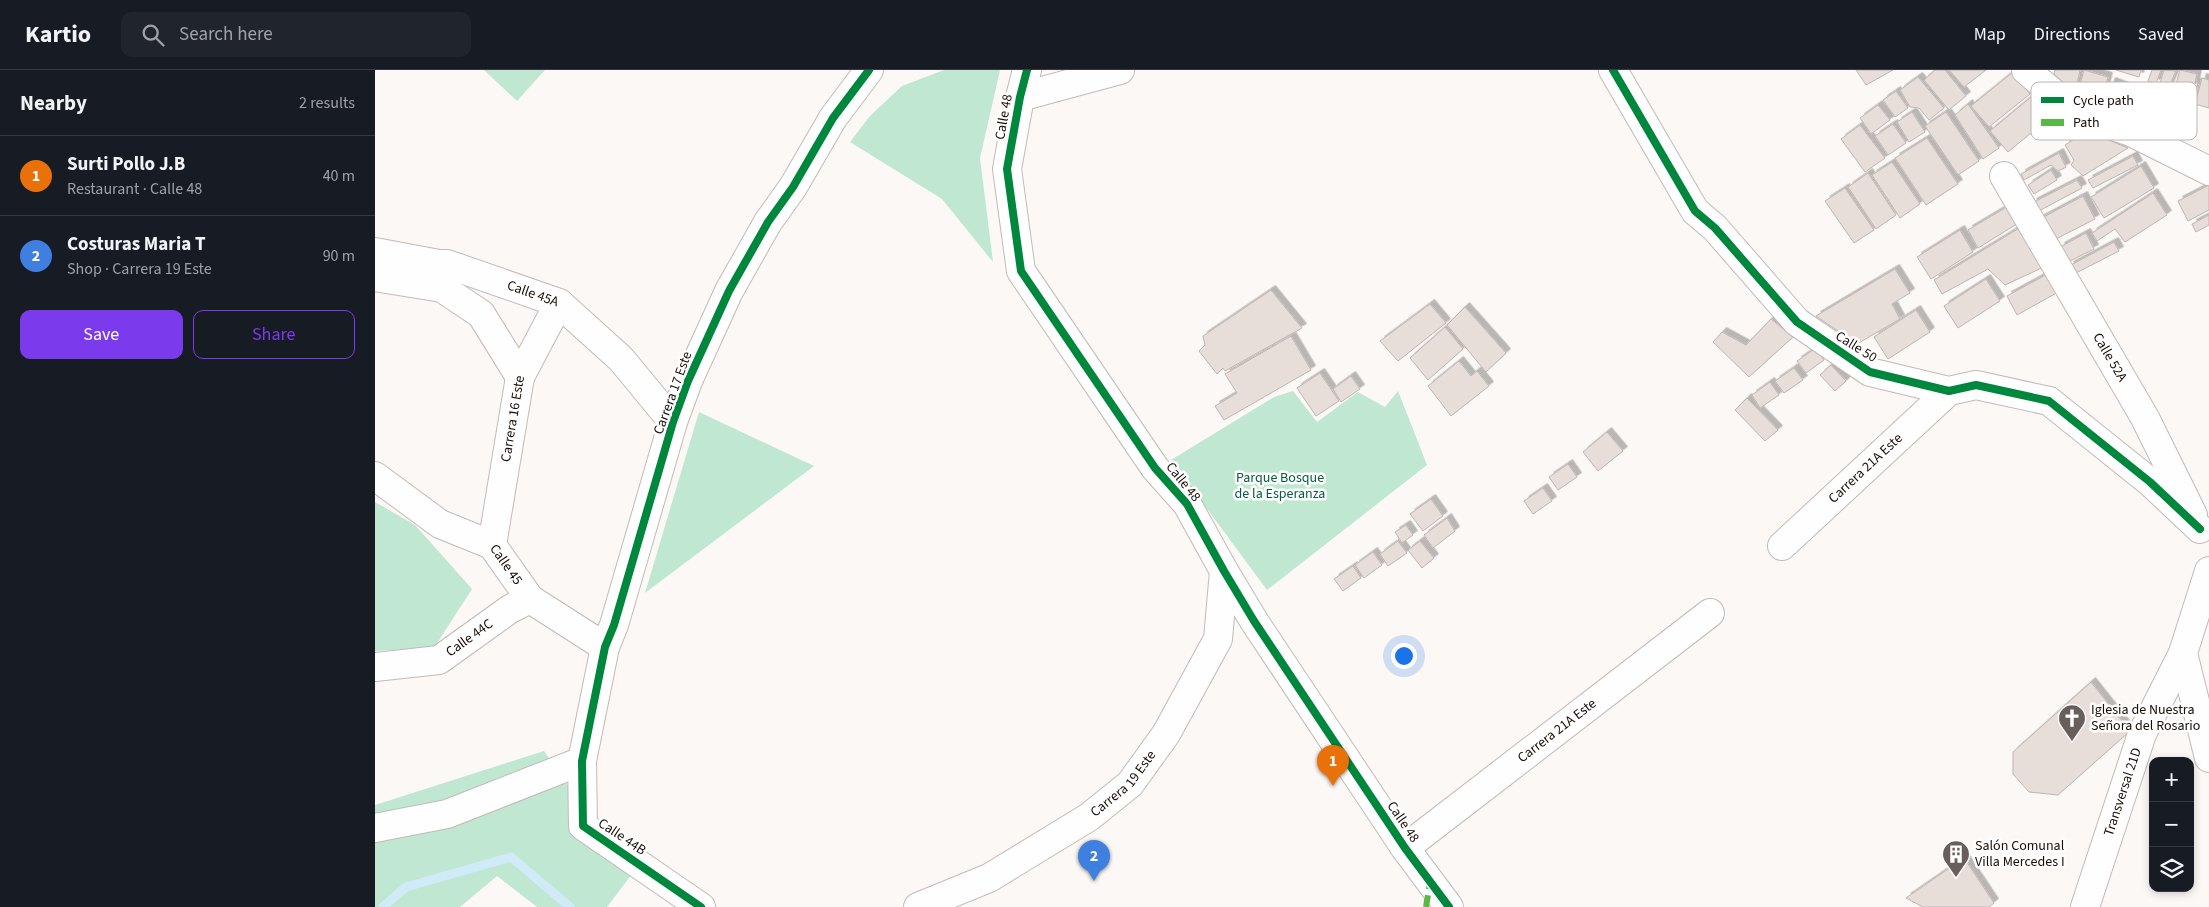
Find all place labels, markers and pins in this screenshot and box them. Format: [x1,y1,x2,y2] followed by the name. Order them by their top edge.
[2091,700,2200,736] place label: Iglesia de Nuestra Señora del Rosario
[2057,703,2087,742] church icon: Iglesia de Nuestra Señora del Rosario
[1317,745,1349,786] pin: 1
[1975,836,2065,872] place label: Salón Comunal Villa Mercedes I
[1941,839,1971,878] building icon: Salón Comunal Villa Mercedes I
[1078,840,1110,881] pin: 2

